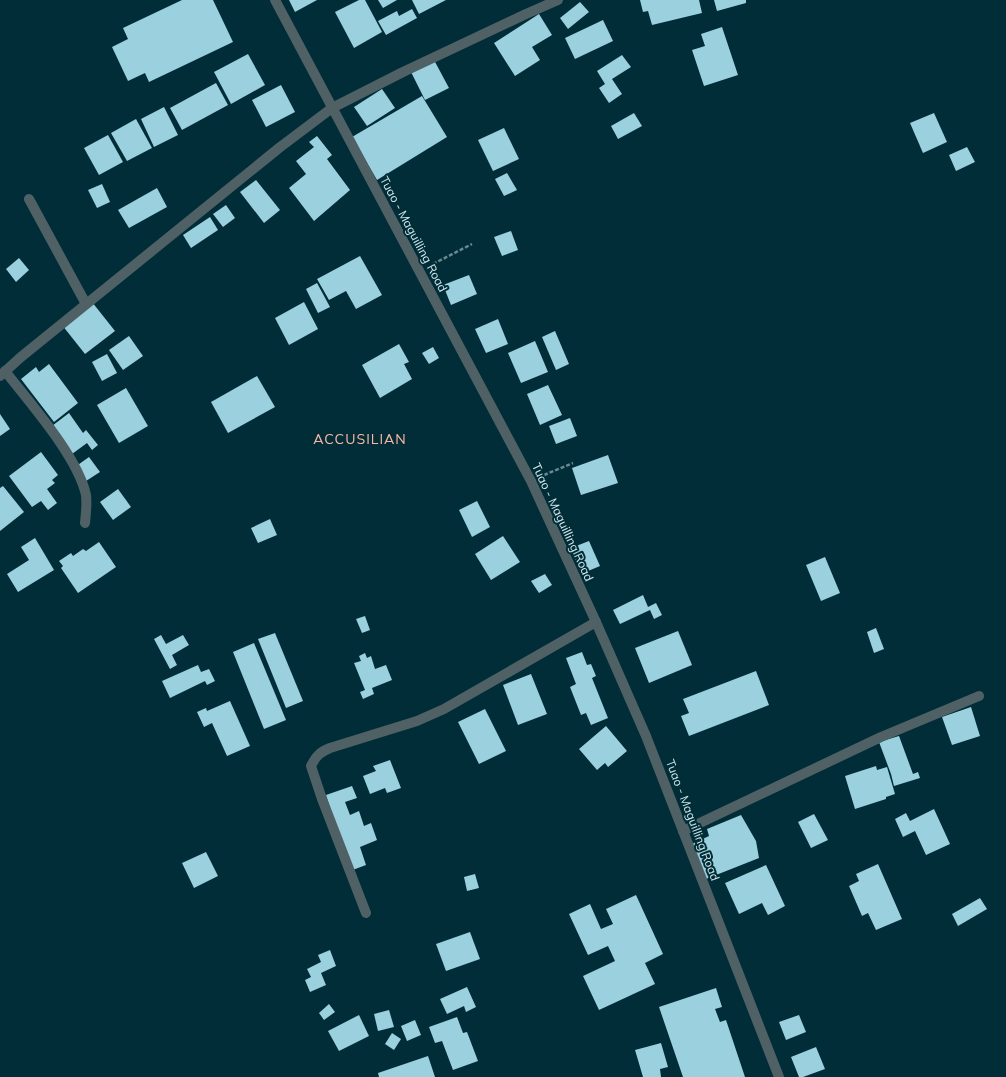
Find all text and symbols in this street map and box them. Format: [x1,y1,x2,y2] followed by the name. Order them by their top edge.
[377,174,451,294] street label: Tuao - Maguilling Road
[313,430,407,448] district label: ACCUSILIAN
[529,461,597,583] street label: Tuao - Maguilling Road
[663,757,723,883] street label: Tuao - Maguilling Road

